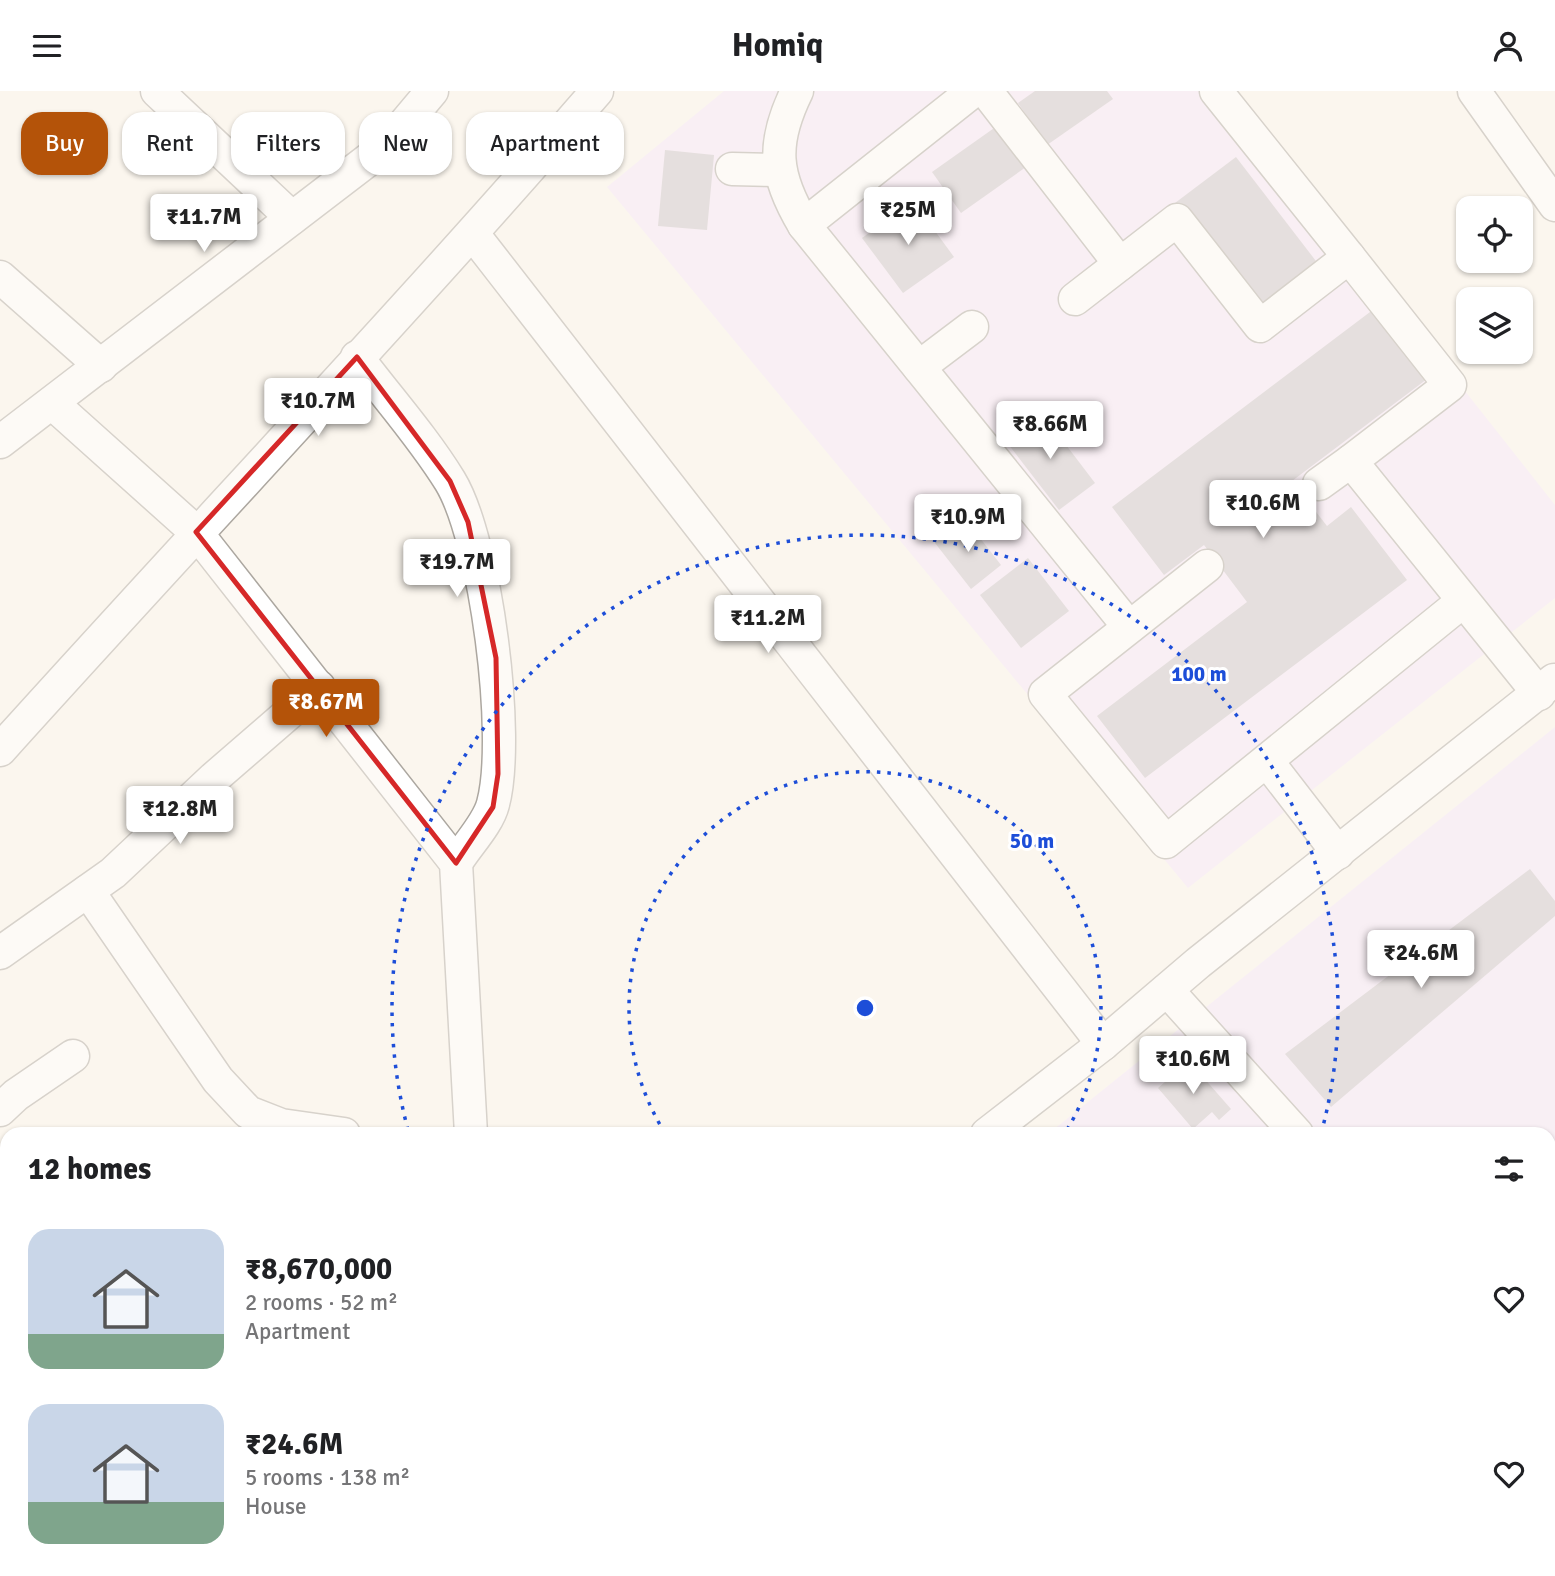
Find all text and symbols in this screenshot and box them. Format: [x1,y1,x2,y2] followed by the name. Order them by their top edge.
[732,26,823,65] text: Homiq
[28,27,66,65] icon: menu
[1489,27,1527,65] icon: person
[21,112,108,175] chip: Buy
[122,112,217,175] chip: Rent
[231,112,345,175] chip: Filters
[359,112,452,175] chip: New
[466,112,624,175] chip: Apartment
[867,187,949,247] pin: ₹25M
[147,195,261,254] pin: ₹11.7M
[880,195,936,224] text: ₹25M
[1456,196,1533,364] map controls
[1456,196,1533,273] button: locate
[166,202,242,231] text: ₹11.7M
[1456,287,1533,364] button: layers
[261,379,375,438] pin: ₹10.7M
[280,386,356,415] text: ₹10.7M
[993,401,1107,461] pin: ₹8.66M
[1012,409,1088,438] text: ₹8.66M
[1206,481,1320,540] pin: ₹10.6M
[1225,488,1301,517] text: ₹10.6M
[911,495,1025,554] pin: ₹10.9M
[930,502,1006,531] text: ₹10.9M
[400,539,514,599] pin: ₹19.7M
[419,547,495,576] text: ₹19.7M
[711,595,825,655] pin: ₹11.2M
[730,603,806,632] text: ₹11.2M
[1171,661,1227,687] text: 100 m
[269,679,383,739] pin: ₹8.67M
[288,687,364,716] text: ₹8.67M
[123,787,237,846] pin: ₹12.8M
[142,794,218,823] text: ₹12.8M
[1010,828,1054,854] text: 50 m
[1364,930,1478,990] pin: ₹24.6M
[1383,938,1459,967] text: ₹24.6M
[853,996,877,1020] centre of rings
[1136,1037,1250,1096] pin: ₹10.6M
[1155,1044,1231,1073] text: ₹10.6M
[1490,1150,1528,1188] icon: filters
[28,1151,151,1188] text: 12 homes
[245,1251,392,1288] text: ₹8,670,000
[84,1257,168,1341] icon: home
[1490,1280,1528,1318] icon: heart
[245,1288,398,1317] text: 2 rooms · 52 m²
[245,1317,350,1346] text: Apartment
[245,1426,343,1463] text: ₹24.6M
[84,1432,168,1516] icon: home
[1490,1455,1528,1493] icon: heart
[245,1463,410,1492] text: 5 rooms · 138 m²
[245,1492,307,1521] text: House

